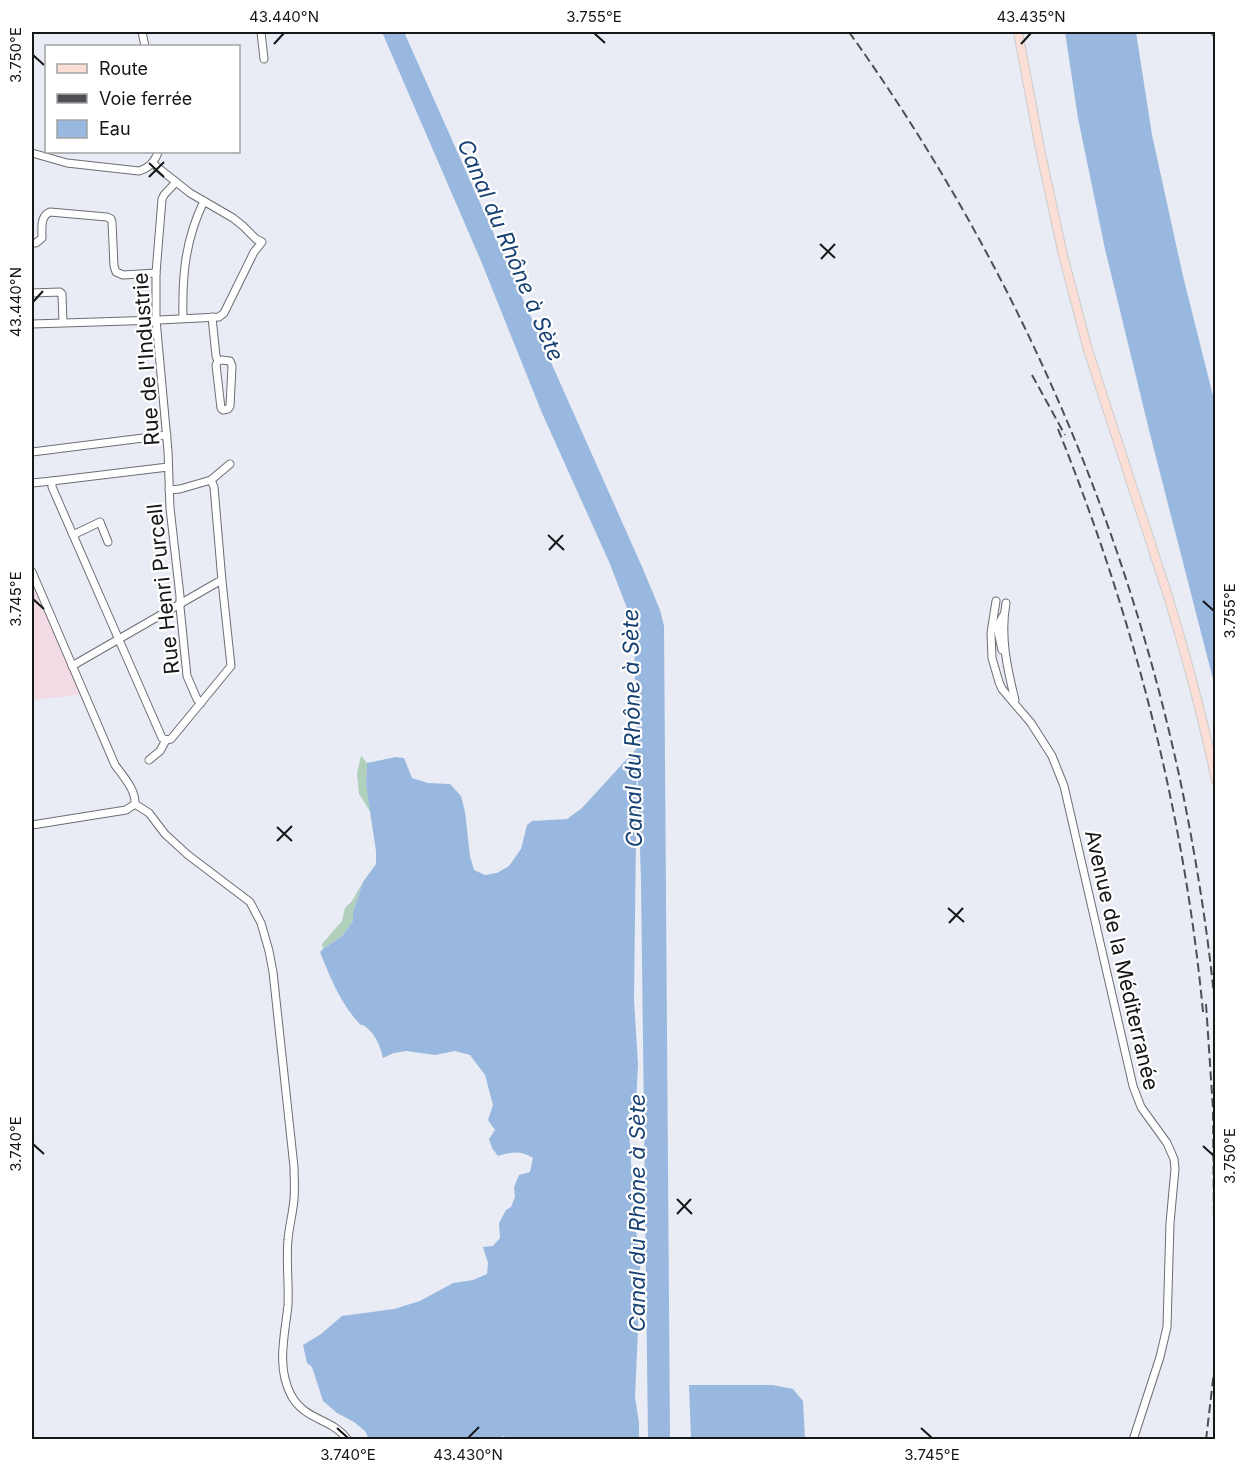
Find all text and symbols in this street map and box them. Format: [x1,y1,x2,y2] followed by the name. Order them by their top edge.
[249,7,319,26] text: 43.440°N
[566,7,622,26] text: 3.755°E
[996,7,1066,26] text: 43.435°N
[6,27,25,83] text: 3.750°E
[45,45,240,153] legend
[99,58,148,79] text: Route
[99,88,192,109] text: Voie ferrée
[99,118,131,139] text: Eau
[452,135,570,365] water label: Canal du Rhône à Sète
[6,267,25,337] text: 43.440°N
[127,272,165,446] street label: Rue de l'Industrie
[142,502,184,676] street label: Rue Henri Purcell
[6,571,25,627] text: 3.745°E
[1220,583,1239,639] text: 3.755°E
[617,608,647,848] water label: Canal du Rhône à Sète
[1080,827,1164,1093] street label: Avenue de la Méditerranée
[624,1094,650,1332] water label: Canal du Rhône à Sète
[6,1116,25,1172] text: 3.740°E
[1220,1128,1239,1184] text: 3.750°E
[320,1445,376,1464] text: 3.740°E
[433,1445,503,1464] text: 43.430°N
[904,1445,960,1464] text: 3.745°E

